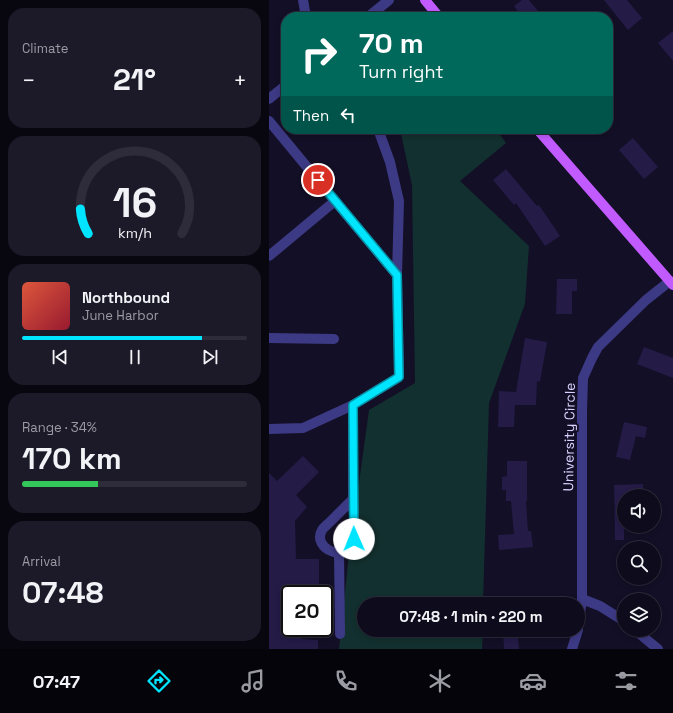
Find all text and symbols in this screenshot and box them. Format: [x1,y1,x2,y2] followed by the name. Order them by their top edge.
[359,25,424,61] text: 70 m
[293,28,345,80] icon: right
[22,40,68,57] text: Climate
[113,60,156,99] text: 21°
[359,60,443,83] text: Turn right
[22,66,36,94] text: −
[233,66,247,94] text: +
[337,104,359,126] icon: left
[293,106,329,125] text: Then
[301,163,335,197] pin
[307,169,329,191] icon: arrive
[112,176,157,229] text: 16
[117,224,152,242] text: km/h
[82,288,170,307] text: Northbound
[82,307,159,324] text: June Harbor
[49,346,71,368] icon: previous
[124,346,146,368] icon: pause
[199,346,221,368] icon: next
[559,382,579,492] street label: University Circle
[22,419,97,436] text: Range · 34%
[22,439,122,478] text: 170 km
[617,489,661,637] map controls
[617,489,661,533] button: sound
[333,518,375,560] position arrow
[617,541,661,585] button: search
[22,553,61,570] text: Arrival
[22,573,103,612] text: 07:48
[281,585,333,637] speed limit sign: 20
[617,593,661,637] button: layers
[399,607,543,626] text: 07:48 · 1 min · 220 m
[145,667,173,695] icon: directions
[239,667,267,695] icon: music
[332,667,360,695] icon: phone
[426,667,454,695] icon: climate
[519,667,547,695] icon: car
[612,667,640,695] icon: filters
[33,670,80,693] text: 07:47

